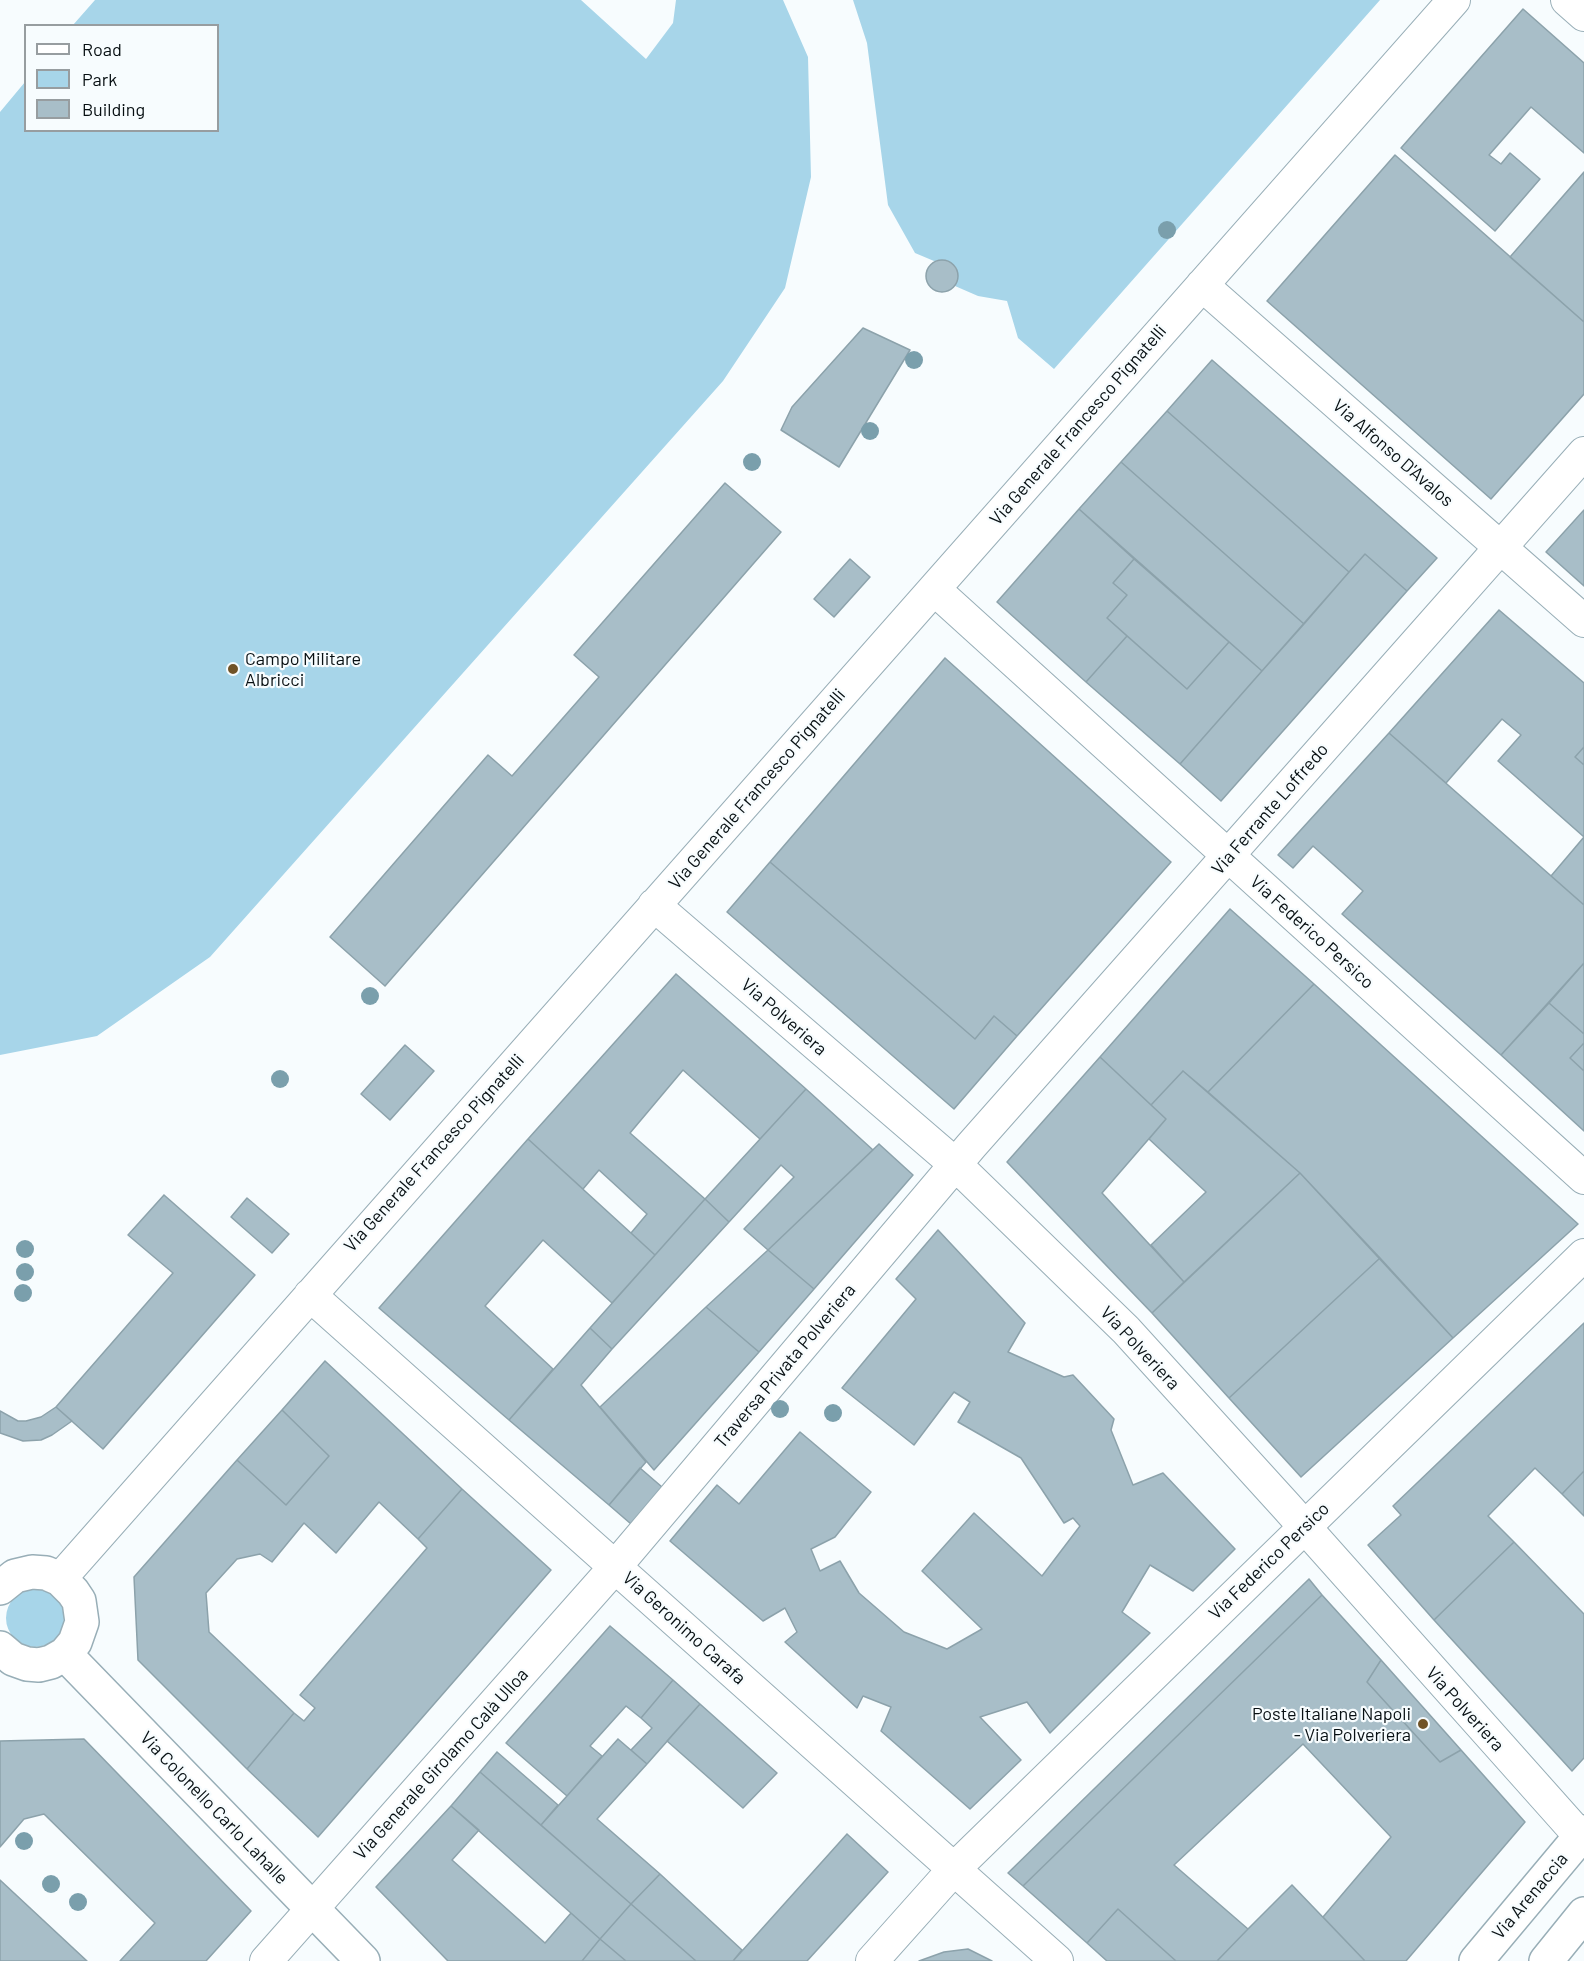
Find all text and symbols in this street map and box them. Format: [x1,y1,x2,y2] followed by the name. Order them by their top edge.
[24,24,219,132] legend
[82,38,122,60] text: Road
[82,68,117,90] text: Park
[82,98,145,120] text: Building
[985,320,1171,530] street label: Via Generale Francesco Pignatelli
[1328,395,1458,511] street label: Via Alfonso D'Avalos
[245,648,361,690] place label: Campo Militare Albricci
[226,662,240,676] marker: Campo Militare Albricci
[664,684,850,894] street label: Via Generale Francesco Pignatelli
[1207,739,1333,879] street label: Via Ferrante Loffredo
[1246,871,1378,993] street label: Via Federico Persico
[737,974,831,1060] street label: Via Polveriera
[339,1050,529,1256] street label: Via Generale Francesco Pignatelli
[710,1279,860,1453] street label: Traversa Privata Polveriera
[1096,1302,1184,1394] street label: Via Polveriera
[1204,1498,1334,1624] street label: Via Federico Persico
[618,1567,750,1689] street label: Via Geronimo Carafa
[1421,1662,1509,1756] street label: Via Polveriera
[349,1664,533,1864] street label: Via Generale Girolamo Calà Ulloa
[1252,1703,1411,1746] place label: Poste Italiane Napoli - Via Polveriera
[1416,1717,1430,1731] marker: Poste Italiane Napoli - Via Polveriera
[135,1727,293,1889] street label: Via Colonello Carlo Lahalle
[1488,1848,1572,1944] street label: Via Arenaccia

